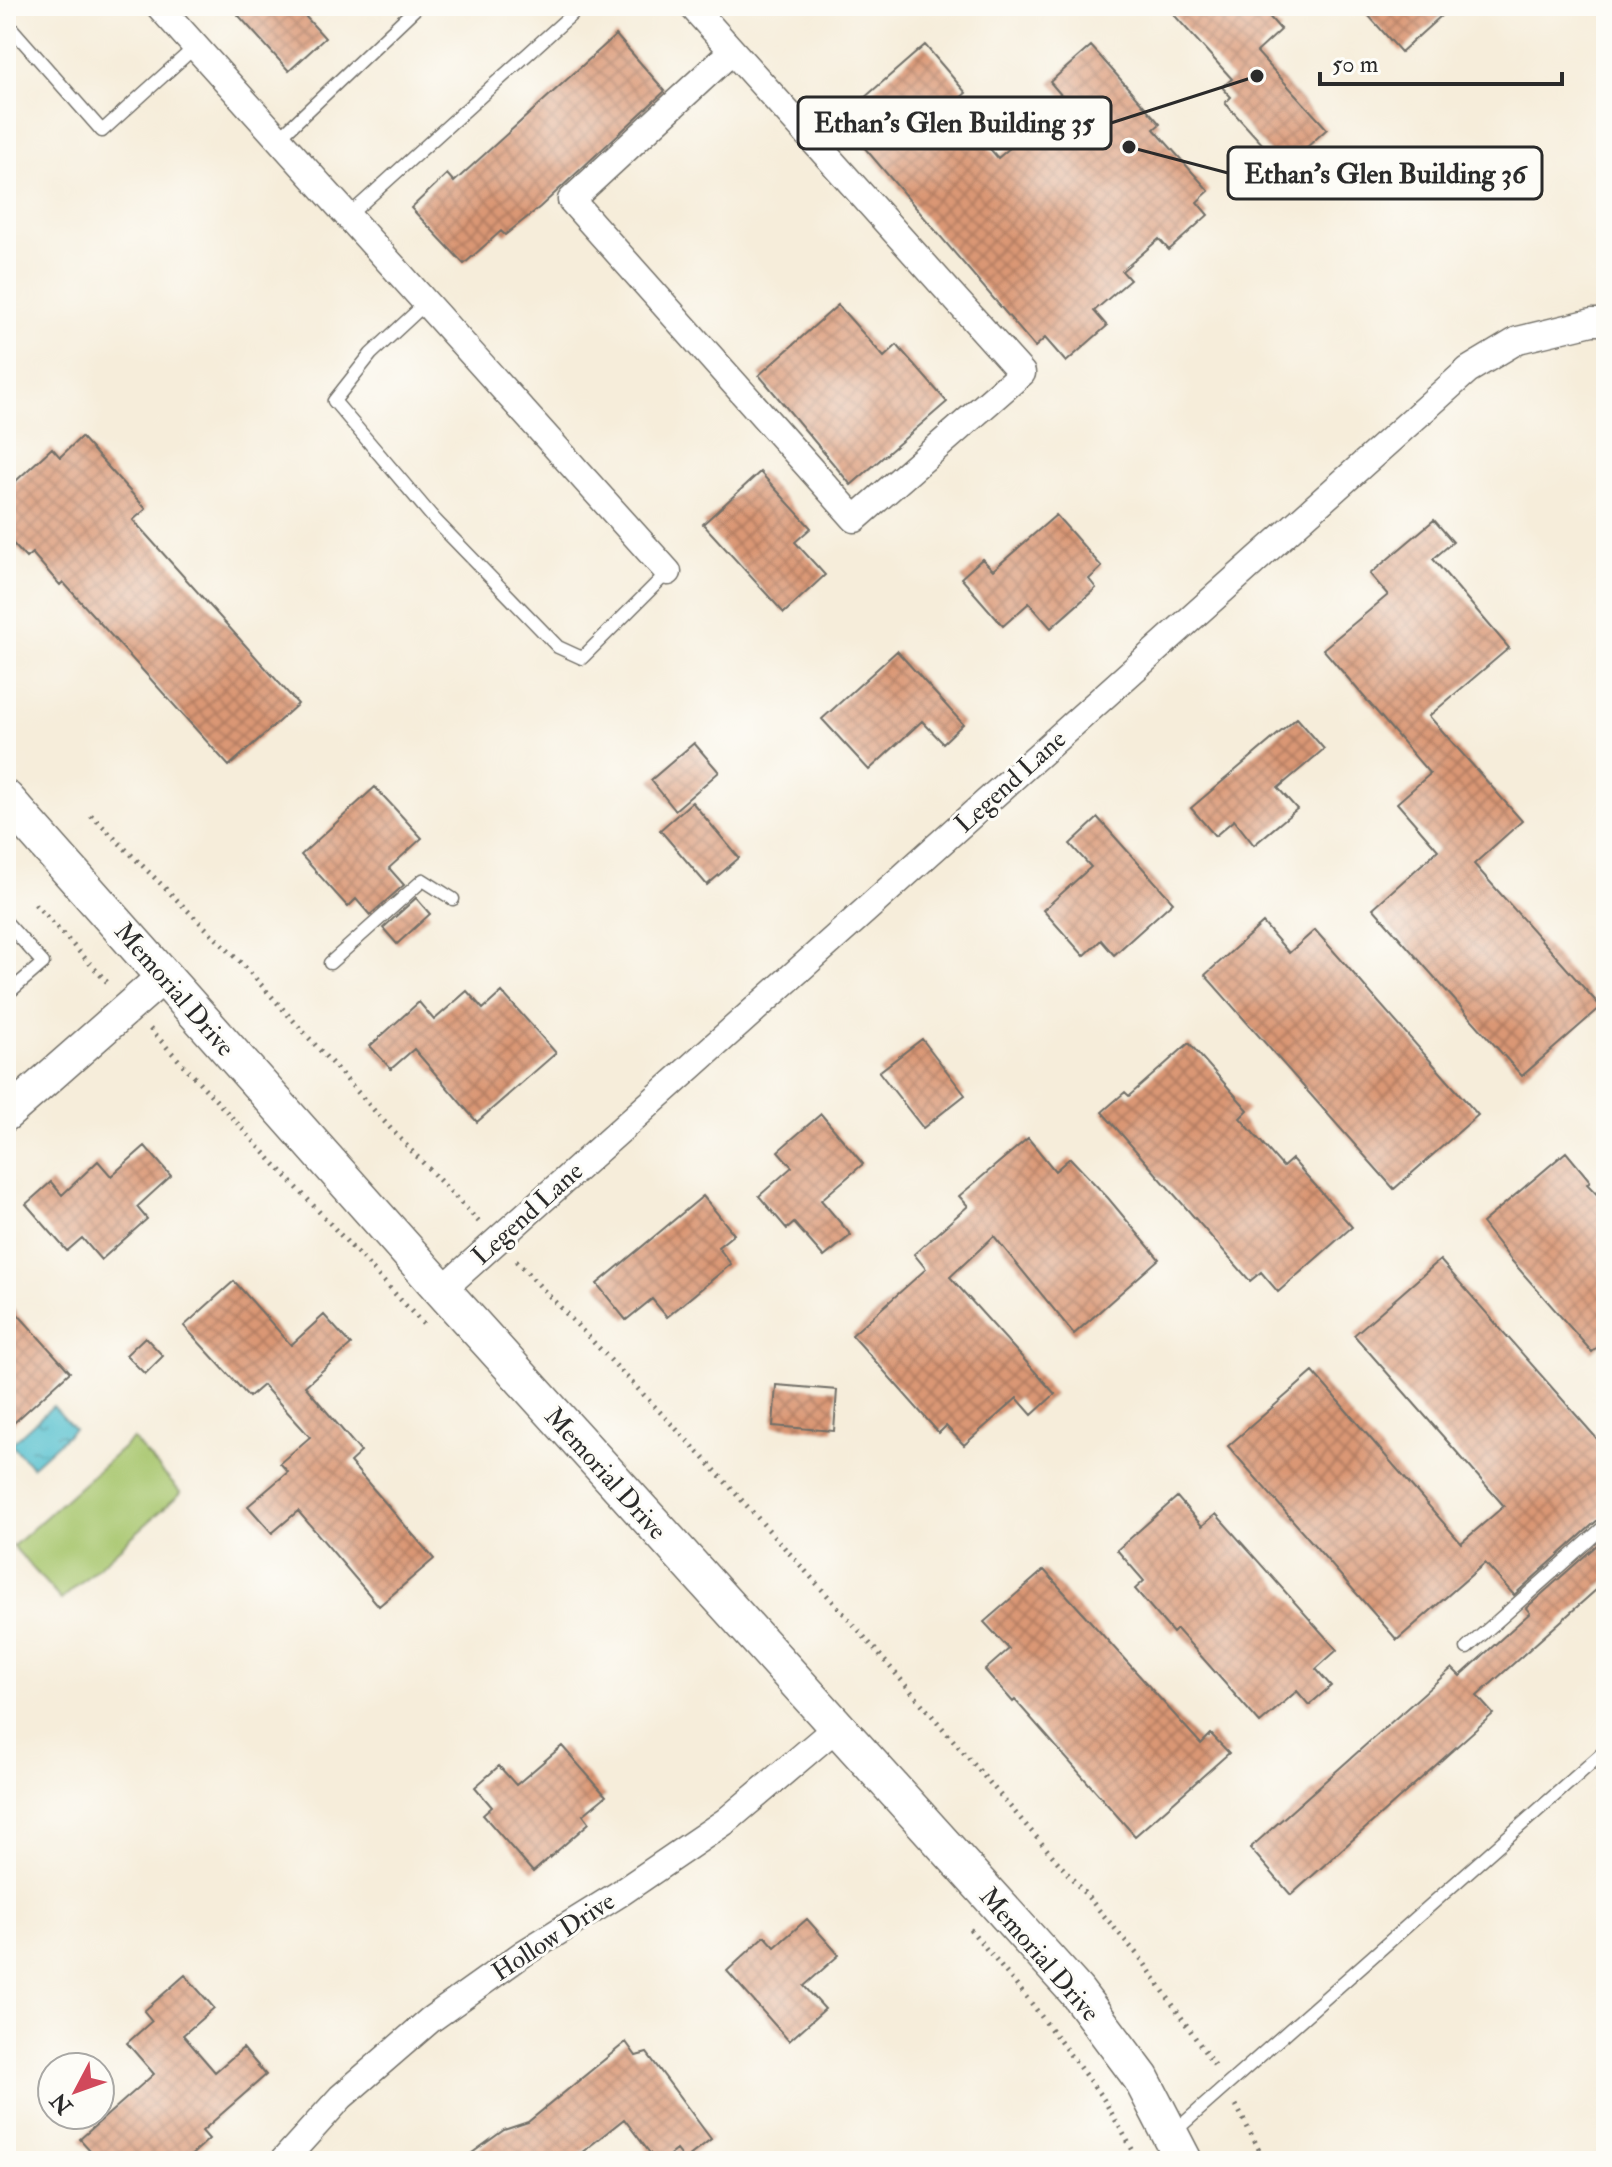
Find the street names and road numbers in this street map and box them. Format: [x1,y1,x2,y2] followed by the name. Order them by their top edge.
[948,723,1073,840] street label: Legend Lane
[107,916,241,1063] street label: Memorial Drive
[465,1155,590,1272] street label: Legend Lane
[537,1401,673,1547] street label: Memorial Drive
[972,1881,1106,2028] street label: Memorial Drive
[486,1885,621,1988] street label: Hollow Drive

